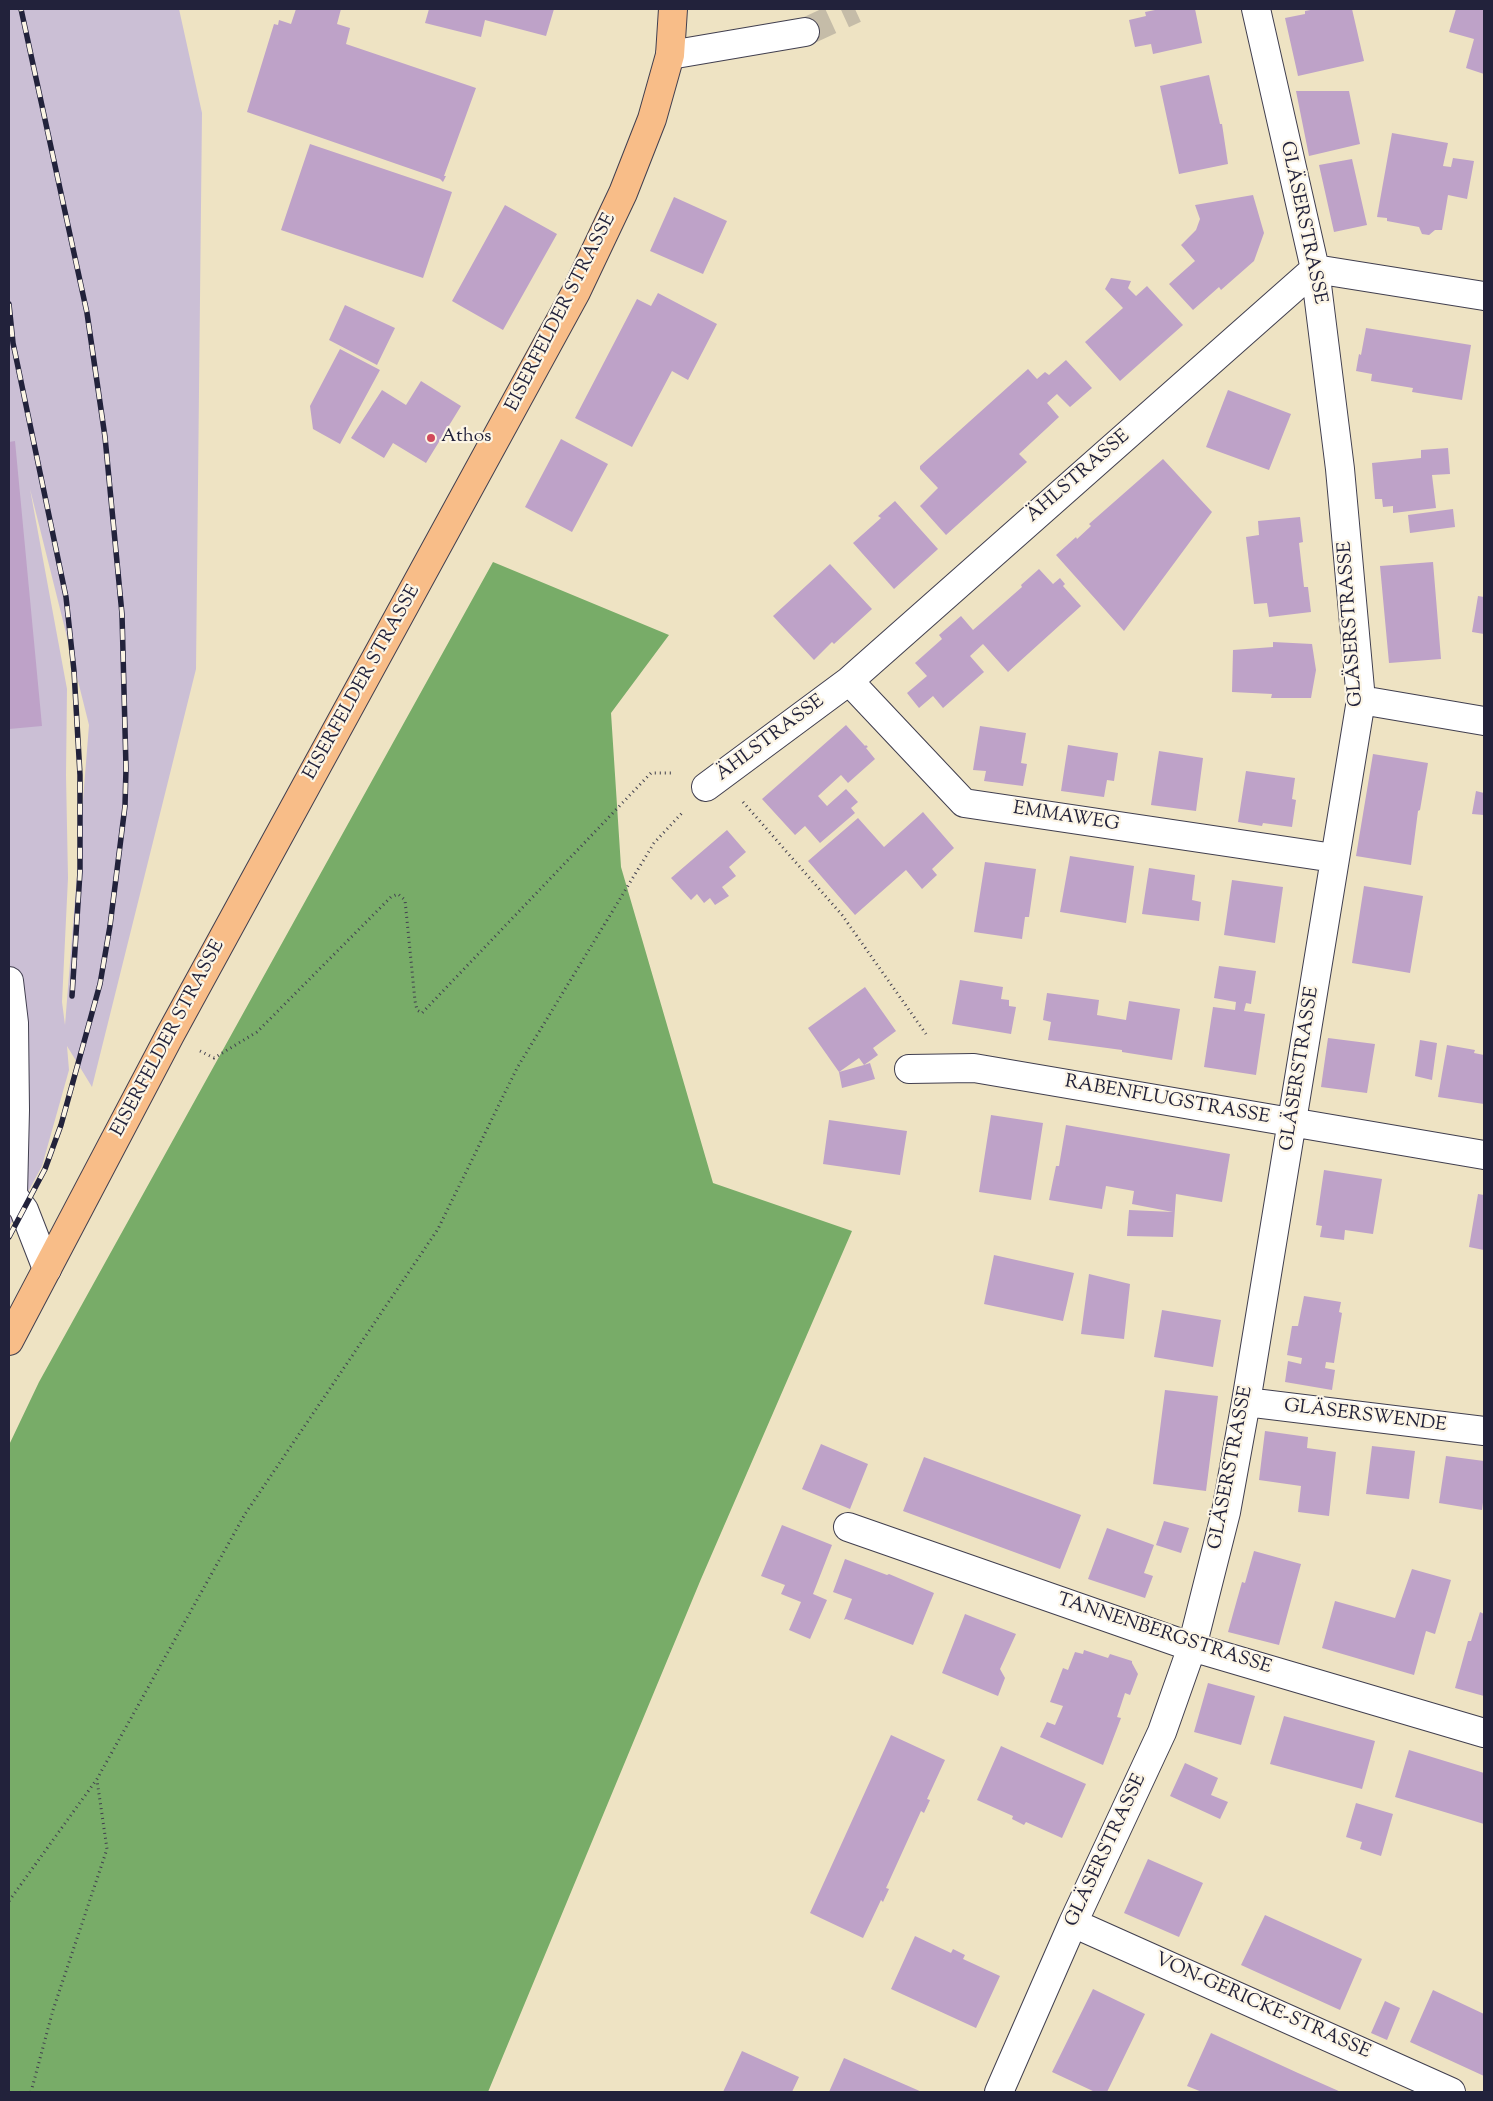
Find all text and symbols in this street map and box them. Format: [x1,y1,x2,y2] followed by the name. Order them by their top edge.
[1274,139,1330,307] street label: GLÄSERSTRASSE
[502,210,622,416] street label: EISERFELDER STRASSE
[1023,426,1135,528] street label: ÄHLSTRASSE
[441,427,492,449] place label: Athos
[425,432,437,444] marker: Athos
[1335,540,1369,708] street label: GLÄSERSTRASSE
[300,582,426,784] street label: EISERFELDER STRASSE
[712,691,830,787] street label: ÄHLSTRASSE
[1011,798,1121,838] street label: EMMAWEG
[107,937,231,1141] street label: EISERFELDER STRASSE
[1277,985,1325,1153] street label: GLÄSERSTRASSE
[1063,1072,1271,1130] street label: RABENFLUGSTRASSE
[1205,1384,1259,1552] street label: GLÄSERSTRASSE
[1282,1396,1448,1438] street label: GLÄSERSWENDE
[1054,1590,1274,1680] street label: TANNENBERGSTRASSE
[1062,1771,1152,1931] street label: GLÄSERSTRASSE
[1151,1949,1373,2065] street label: VON-GERICKE-STRASSE

